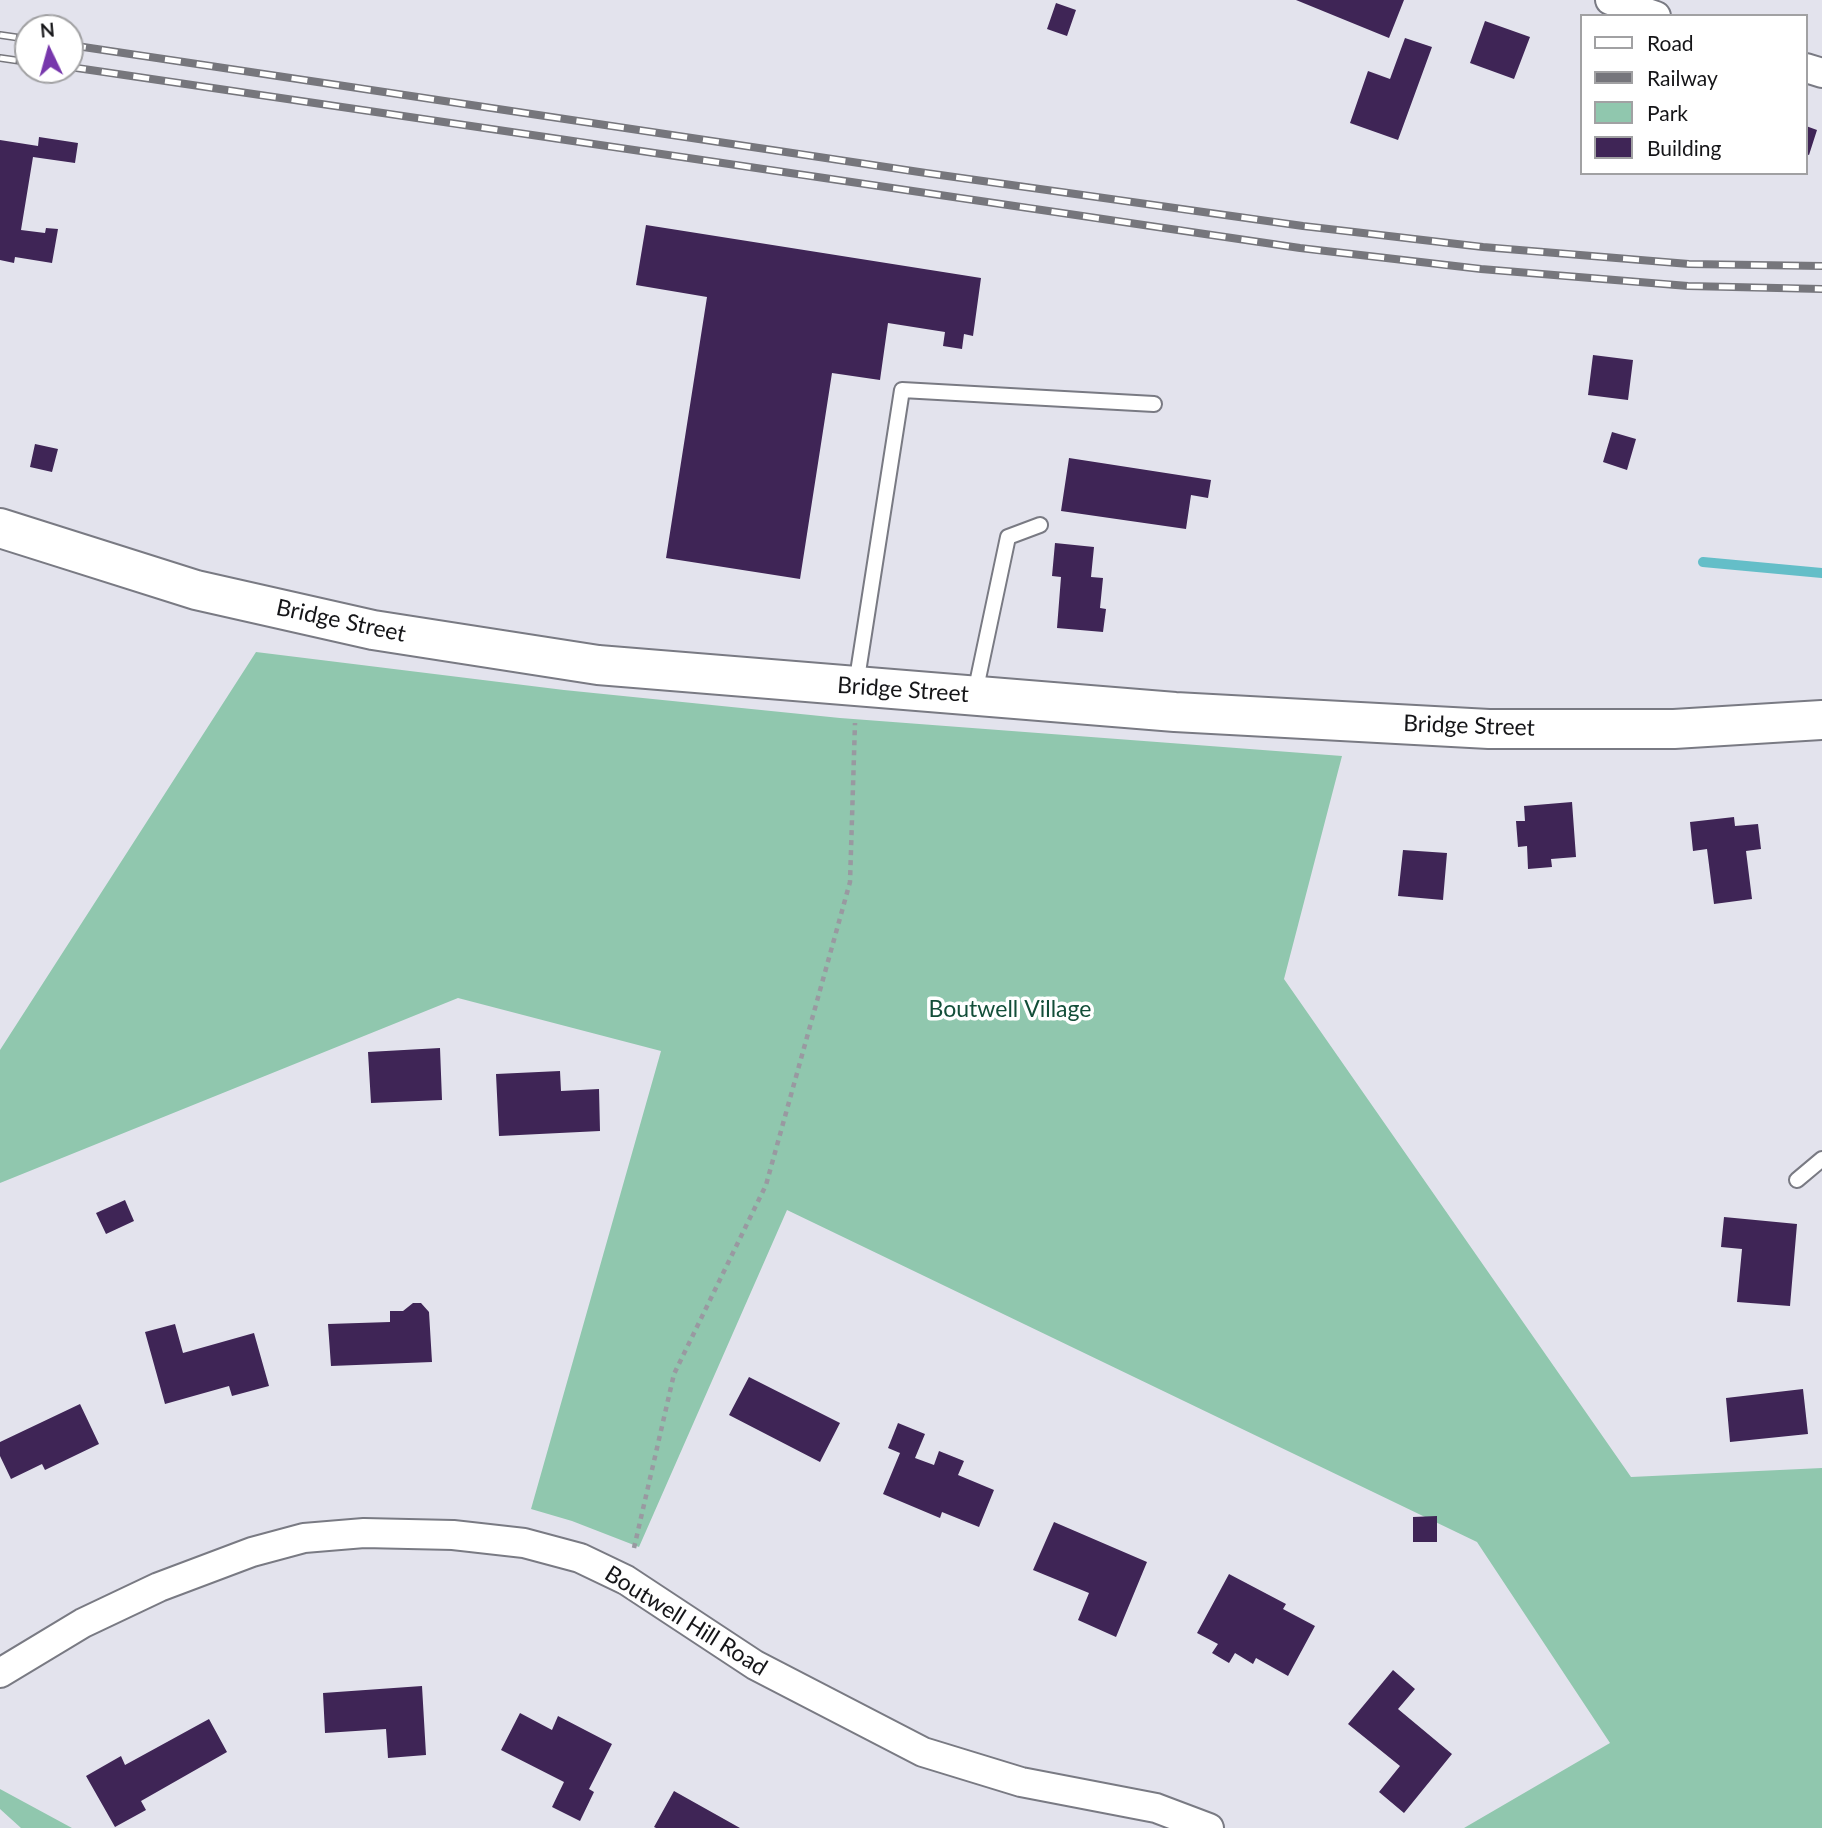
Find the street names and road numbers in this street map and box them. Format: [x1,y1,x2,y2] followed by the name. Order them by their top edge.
[274,594,408,648] street label: Bridge Street
[836,672,970,708] street label: Bridge Street
[1403,710,1535,742] street label: Bridge Street
[600,1560,772,1682] street label: Boutwell Hill Road

